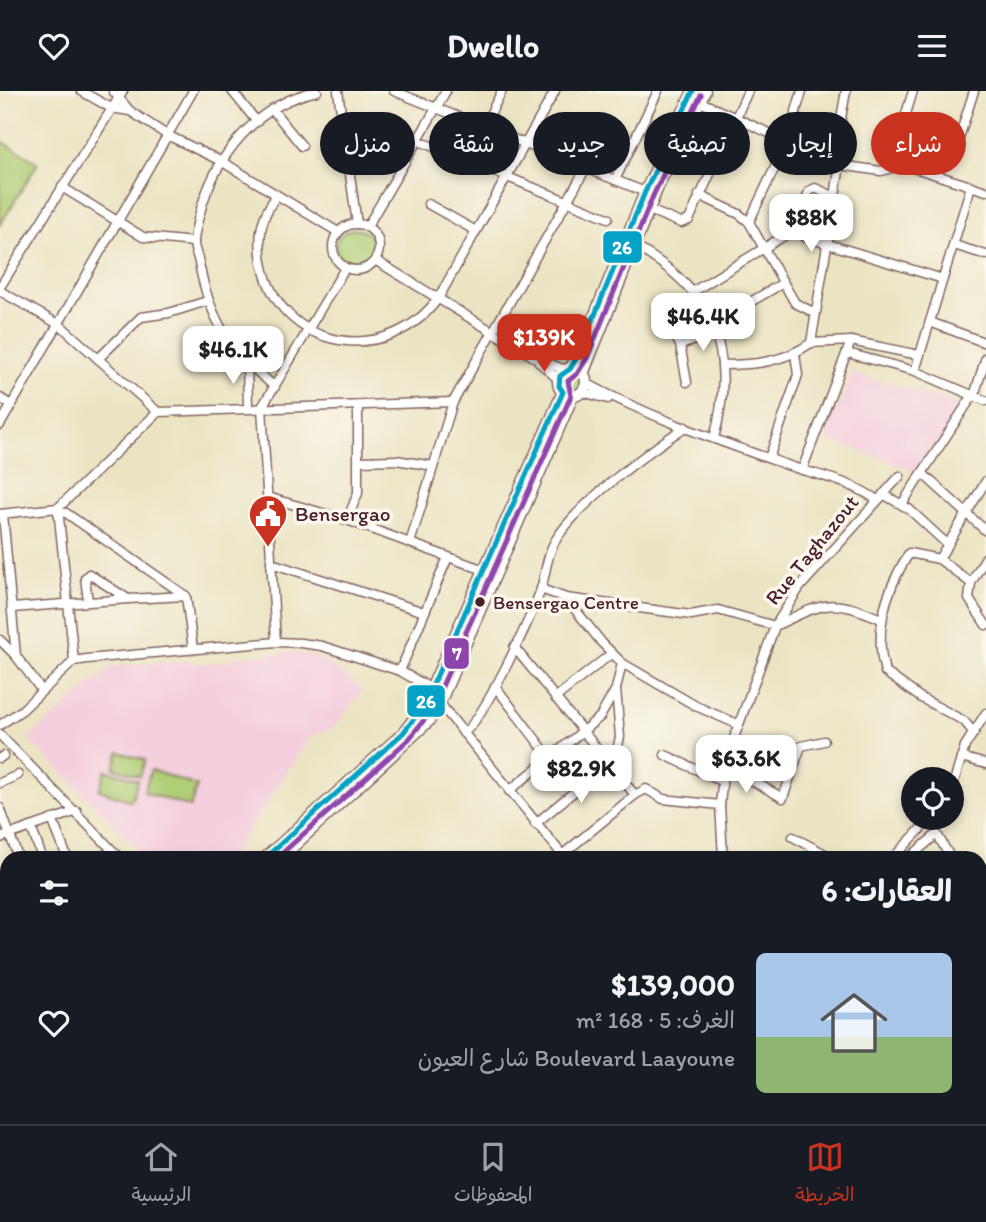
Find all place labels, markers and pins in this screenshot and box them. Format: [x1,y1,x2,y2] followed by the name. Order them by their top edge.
[770,195,852,254] pin: $88K
[646,293,760,353] pin: $46.4K
[495,315,593,374] pin: $139K
[176,327,290,386] pin: $46.1K
[247,493,289,548] public building icon: Bensergao
[295,501,391,526] place label: Bensergao
[493,591,639,614] place label: Bensergao Centre
[473,595,487,609] marker: Bensergao Centre
[689,735,803,795] pin: $63.6K
[524,745,638,805] pin: $82.9K

